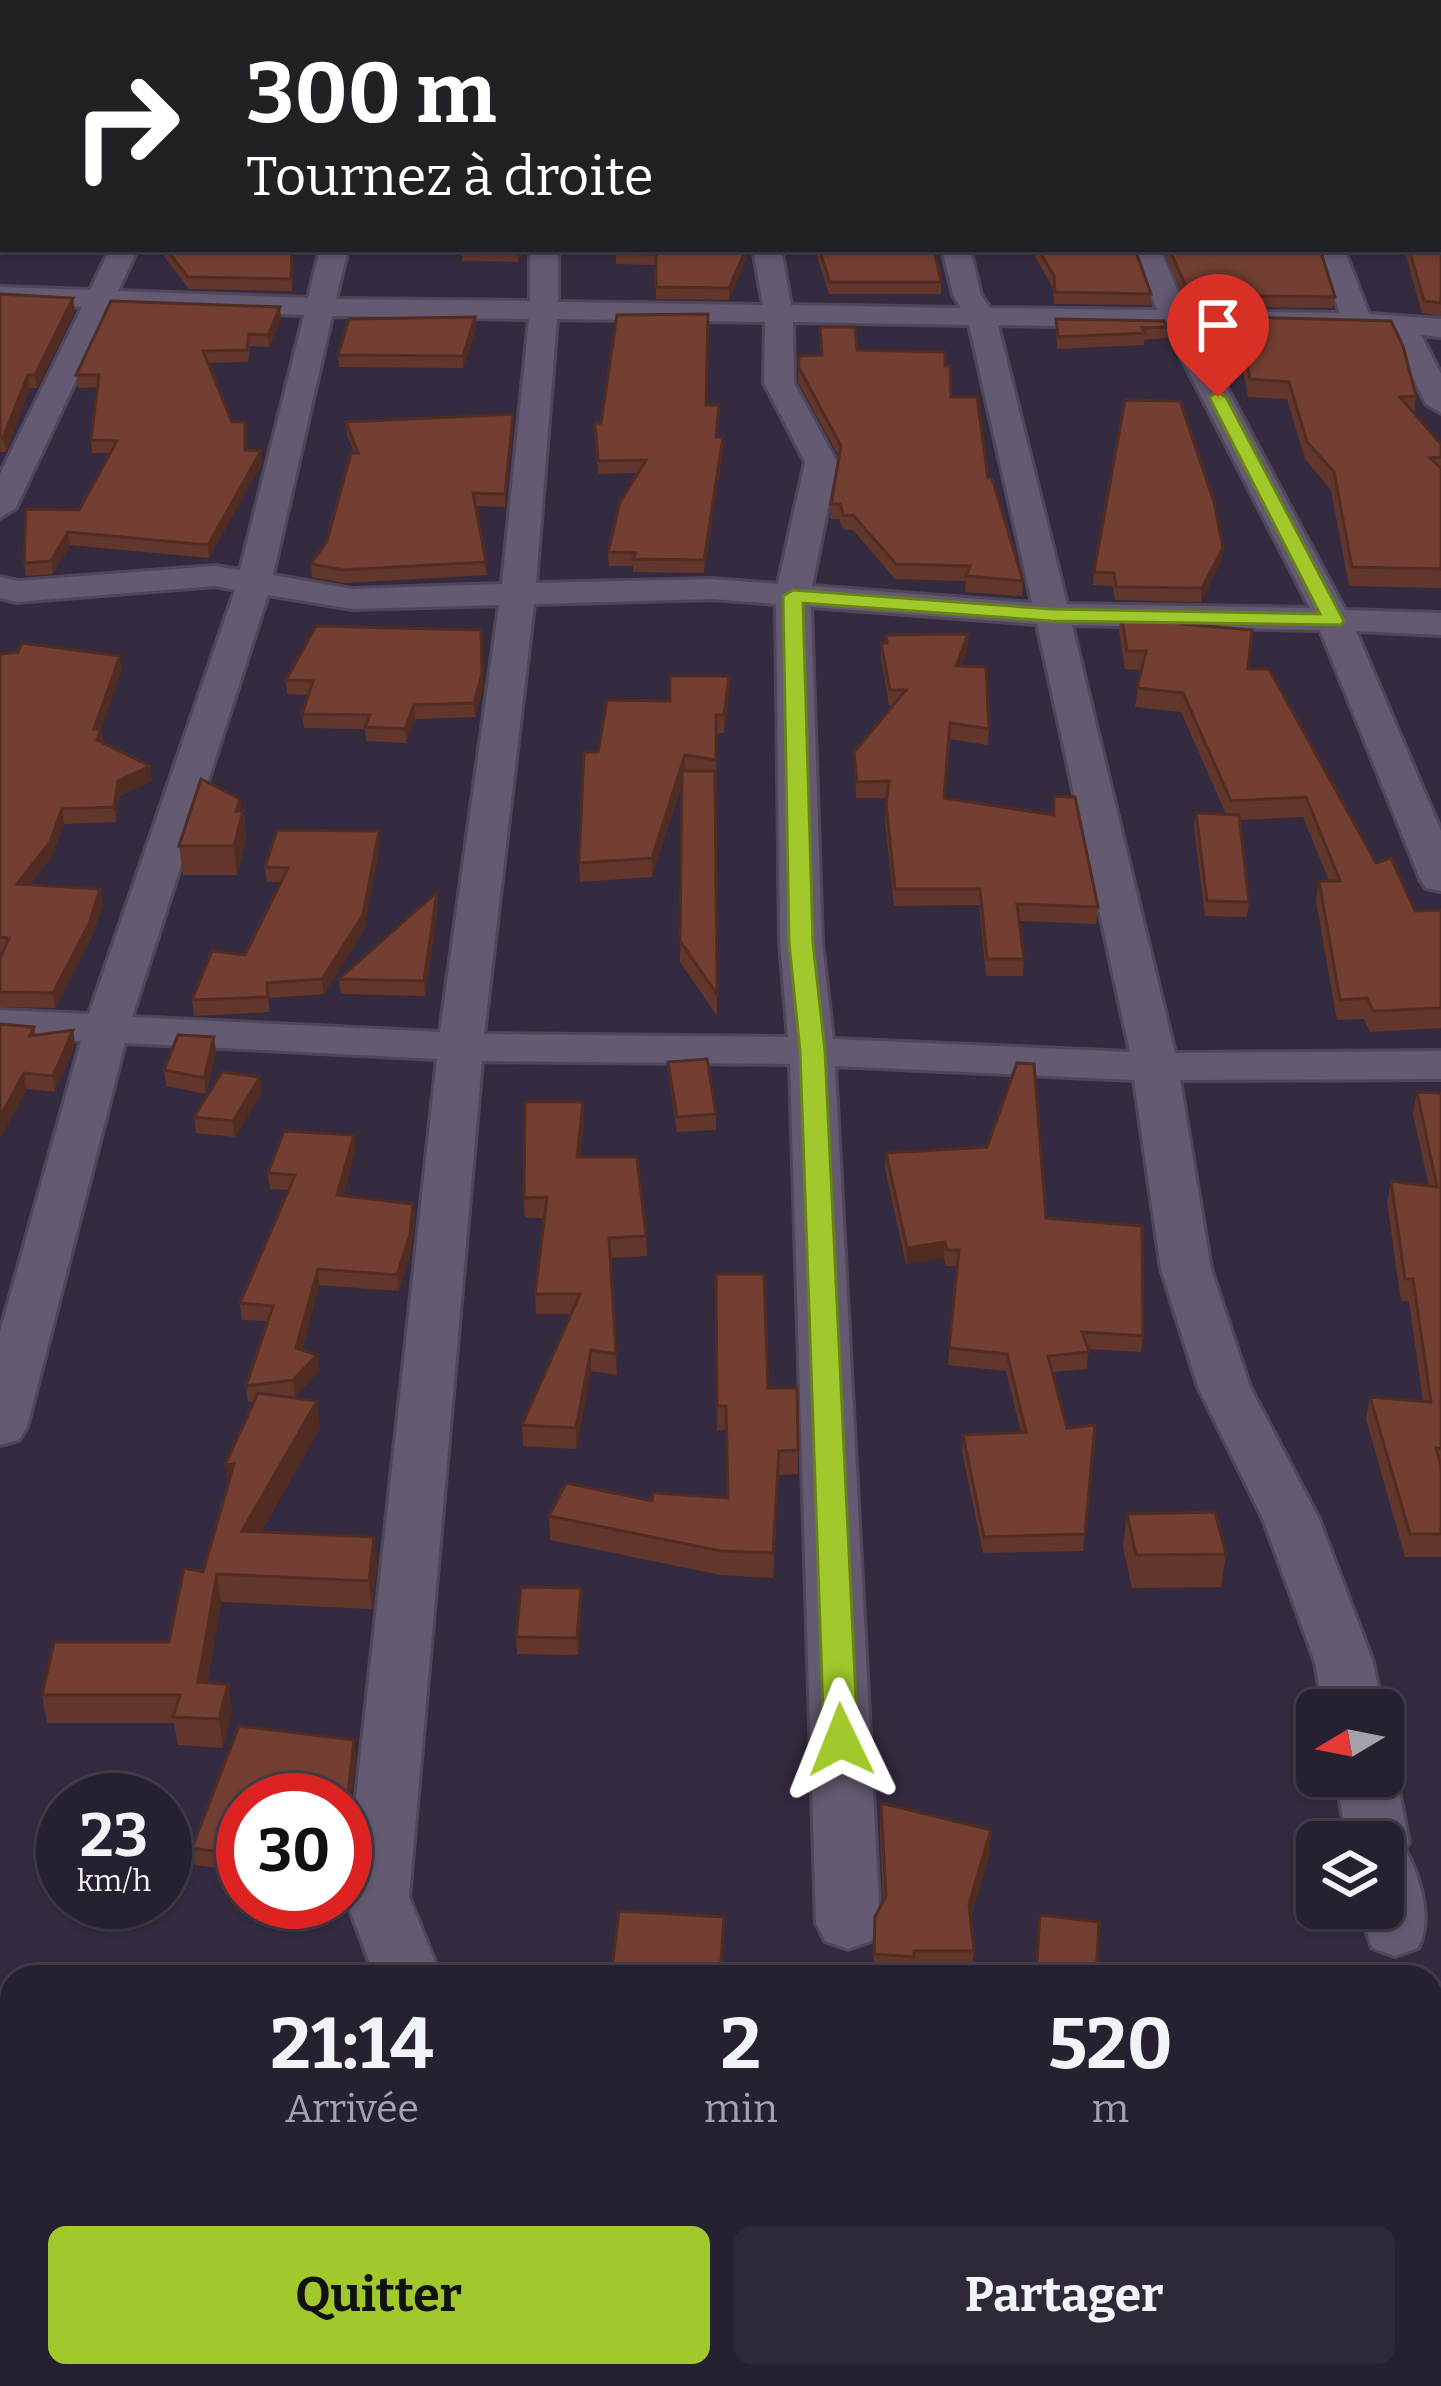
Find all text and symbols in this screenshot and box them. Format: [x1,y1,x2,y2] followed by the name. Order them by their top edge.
[246,43,496,144] text: 300 m
[48,48,204,204] icon: right
[246,145,654,209] text: Tournez à droite
[1167,274,1269,397] pin
[1185,292,1251,358] icon: arrive
[778,1677,904,1803] position arrow
[1296,1689,1404,1797] north arrow
[1296,1689,1404,1929] map controls
[216,1773,372,1929] speed limit sign: 30
[80,1800,148,1872] text: 23
[1296,1821,1404,1929] button: layers
[77,1863,151,1899] text: km/h
[270,2001,434,2087] text: 21:14
[721,2001,761,2087] text: 2
[1048,2001,1173,2087] text: 520
[285,2086,419,2132] text: Arrivée
[704,2086,778,2132] text: min
[1092,2086,1129,2132] text: m
[48,2226,710,2364] button: Quitter
[734,2226,1395,2364] button: Partager

